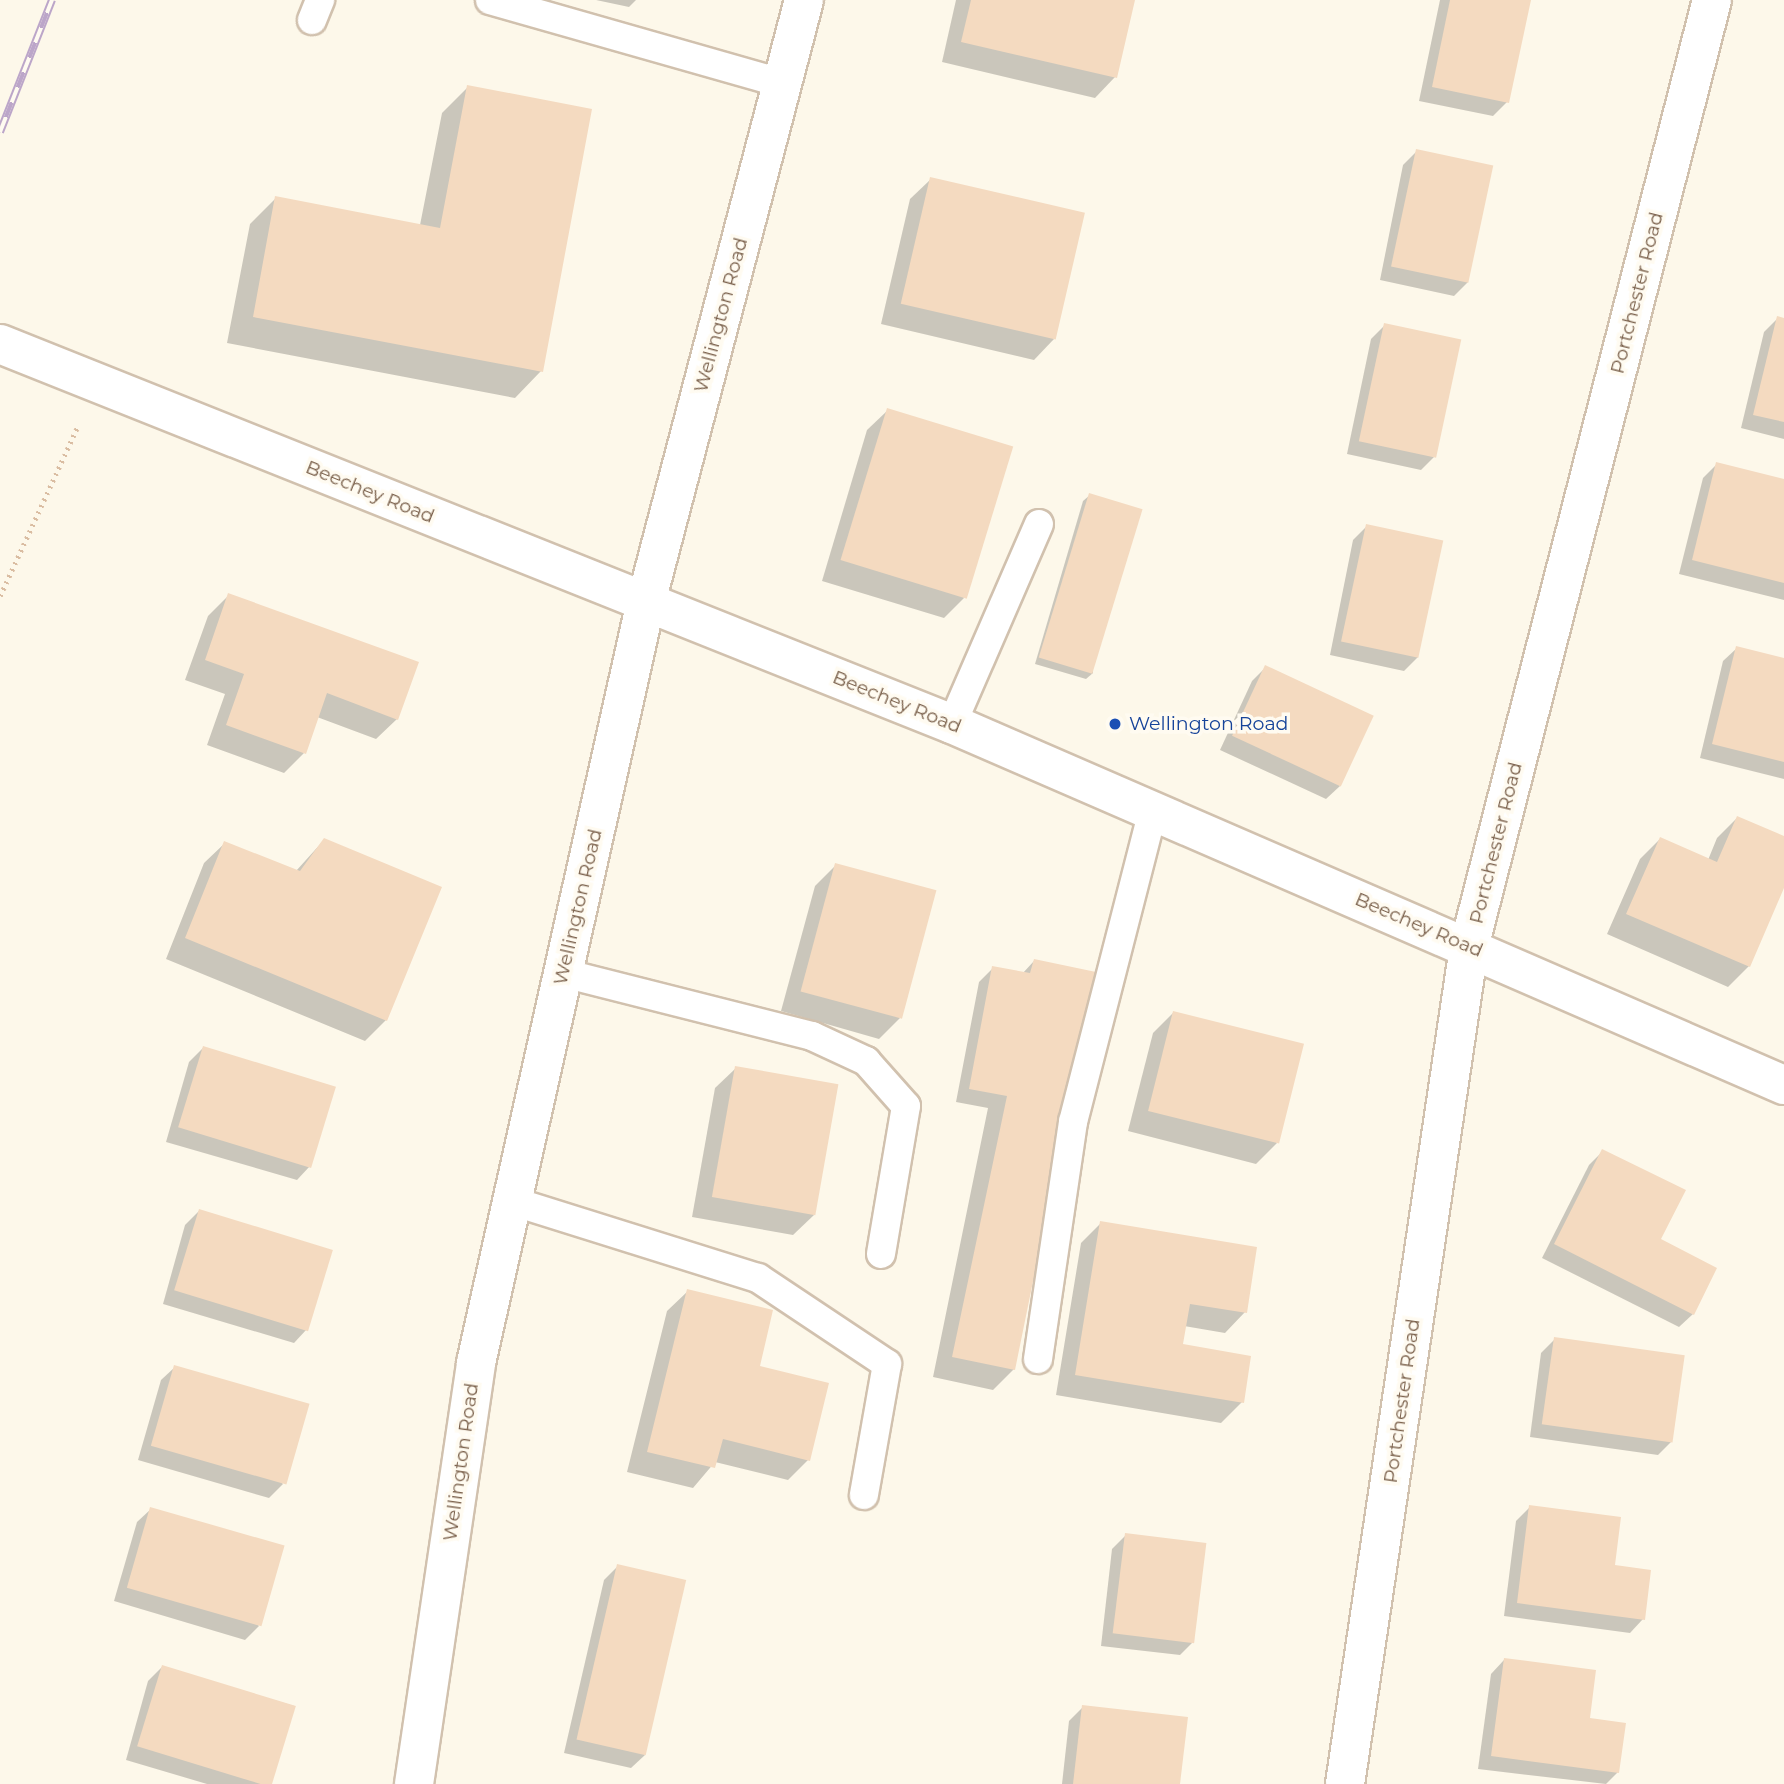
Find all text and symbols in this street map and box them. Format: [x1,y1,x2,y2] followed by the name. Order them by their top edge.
[1606,210,1668,376] street label: Portchester Road
[689,235,753,395] street label: Wellington Road
[302,456,438,528] street label: Beechey Road
[829,666,965,738] street label: Beechey Road
[1129,713,1288,735] place label: Wellington Road
[1107,716,1123,732] marker: Wellington Road
[1465,760,1527,926] street label: Portchester Road
[549,827,607,987] street label: Wellington Road
[1352,888,1486,962] street label: Beechey Road
[1379,1317,1425,1485] street label: Portchester Road
[439,1381,483,1543] street label: Wellington Road

